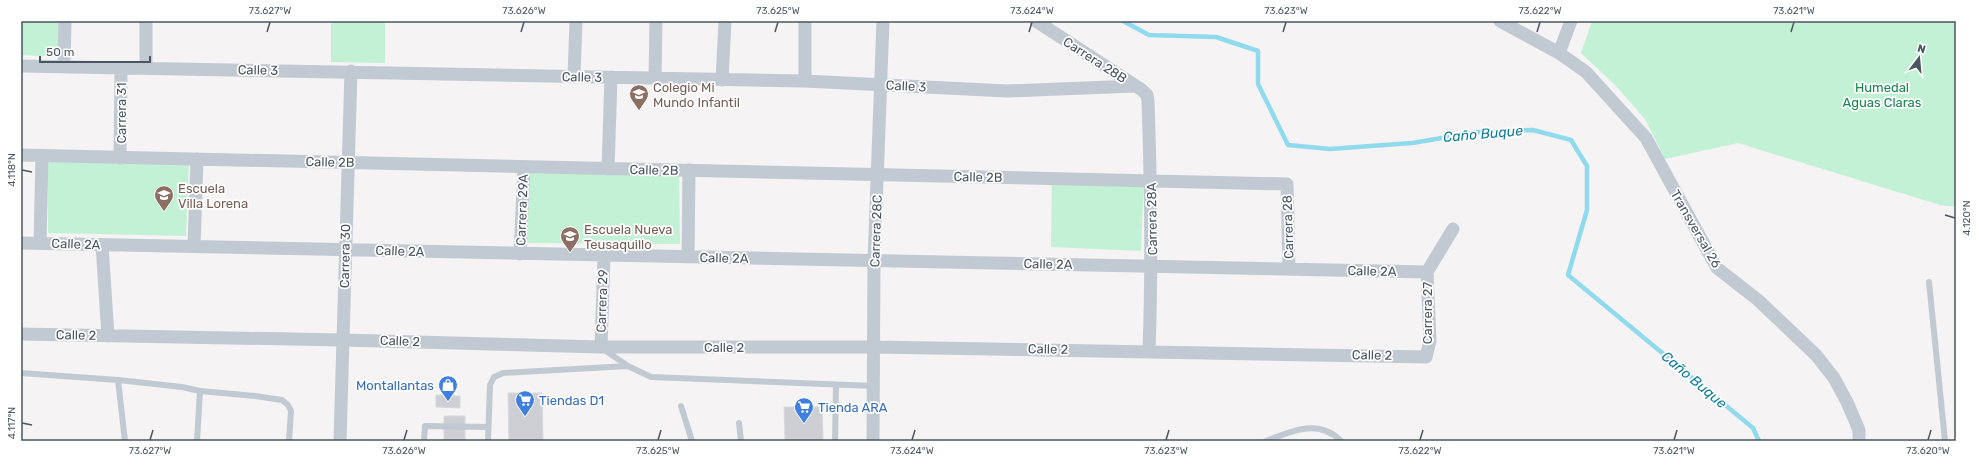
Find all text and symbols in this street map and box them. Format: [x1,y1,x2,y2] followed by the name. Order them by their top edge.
[249,5,291,17] text: 73.627°W
[502,5,546,17] text: 73.626°W
[756,5,800,17] text: 73.625°W
[1010,5,1054,17] text: 73.624°W
[1264,5,1308,17] text: 73.623°W
[1518,5,1562,17] text: 73.622°W
[1773,5,1815,17] text: 73.621°W
[1060,34,1130,86] street label: Carrera 28B
[40,38,150,64] scale bar
[1899,38,1939,78] north arrow
[1916,42,1927,56] text: N
[46,45,74,59] text: 50 m
[238,62,279,78] street label: Calle 3
[562,69,603,85] street label: Calle 3
[885,77,927,95] street label: Calle 3
[653,80,740,110] place label: Colegio Mi Mundo Infantil
[1843,80,1922,111] park label: Humedal Aguas Claras
[114,82,129,144] street label: Carrera 31
[628,83,650,111] school or university icon: Colegio Mi Mundo Infantil
[1442,122,1524,146] water label: Caño Buque
[6,153,18,187] text: 4.118°N
[305,154,355,170] street label: Calle 2B
[629,162,679,178] street label: Calle 2B
[953,169,1003,185] street label: Calle 2B
[513,174,531,246] street label: Carrera 29A
[178,181,248,211] place label: Escuela Villa Lorena
[1144,182,1160,255] street label: Carrera 28A
[153,184,175,212] school or university icon: Escuela Villa Lorena
[1668,187,1724,271] street label: Transversal 26
[867,194,885,268] street label: Carrera 28C
[1279,195,1297,259] street label: Carrera 28
[1961,200,1973,236] text: 4.120°N
[584,222,672,252] place label: Escuela Nueva Teusaquillo
[337,224,353,288] street label: Carrera 30
[559,225,581,253] school or university icon: Escuela Nueva Teusaquillo
[51,236,101,252] street label: Calle 2A
[375,243,425,259] street label: Calle 2A
[699,250,749,266] street label: Calle 2A
[1023,256,1073,272] street label: Calle 2A
[1347,263,1397,279] street label: Calle 2A
[593,269,611,333] street label: Carrera 29
[1420,281,1435,344] street label: Carrera 27
[56,327,96,343] street label: Calle 2
[380,333,420,349] street label: Calle 2
[704,340,744,355] street label: Calle 2
[1028,341,1068,357] street label: Calle 2
[1352,347,1392,363] street label: Calle 2
[1658,348,1730,412] water label: Caño Buque
[437,374,459,402] shop icon: Montallantas
[356,378,434,393] place label: Montallantas
[514,389,536,417] supermarket icon: Tiendas D1
[539,393,604,408] place label: Tiendas D1
[793,396,815,424] supermarket icon: Tienda ARA
[818,400,888,415] place label: Tienda ARA
[6,407,18,439] text: 4.117°N
[129,445,171,457] text: 73.627°W
[382,445,426,457] text: 73.626°W
[636,445,680,457] text: 73.625°W
[890,445,934,457] text: 73.624°W
[1144,445,1188,457] text: 73.623°W
[1398,445,1442,457] text: 73.622°W
[1653,445,1695,457] text: 73.621°W
[1906,445,1950,457] text: 73.620°W

